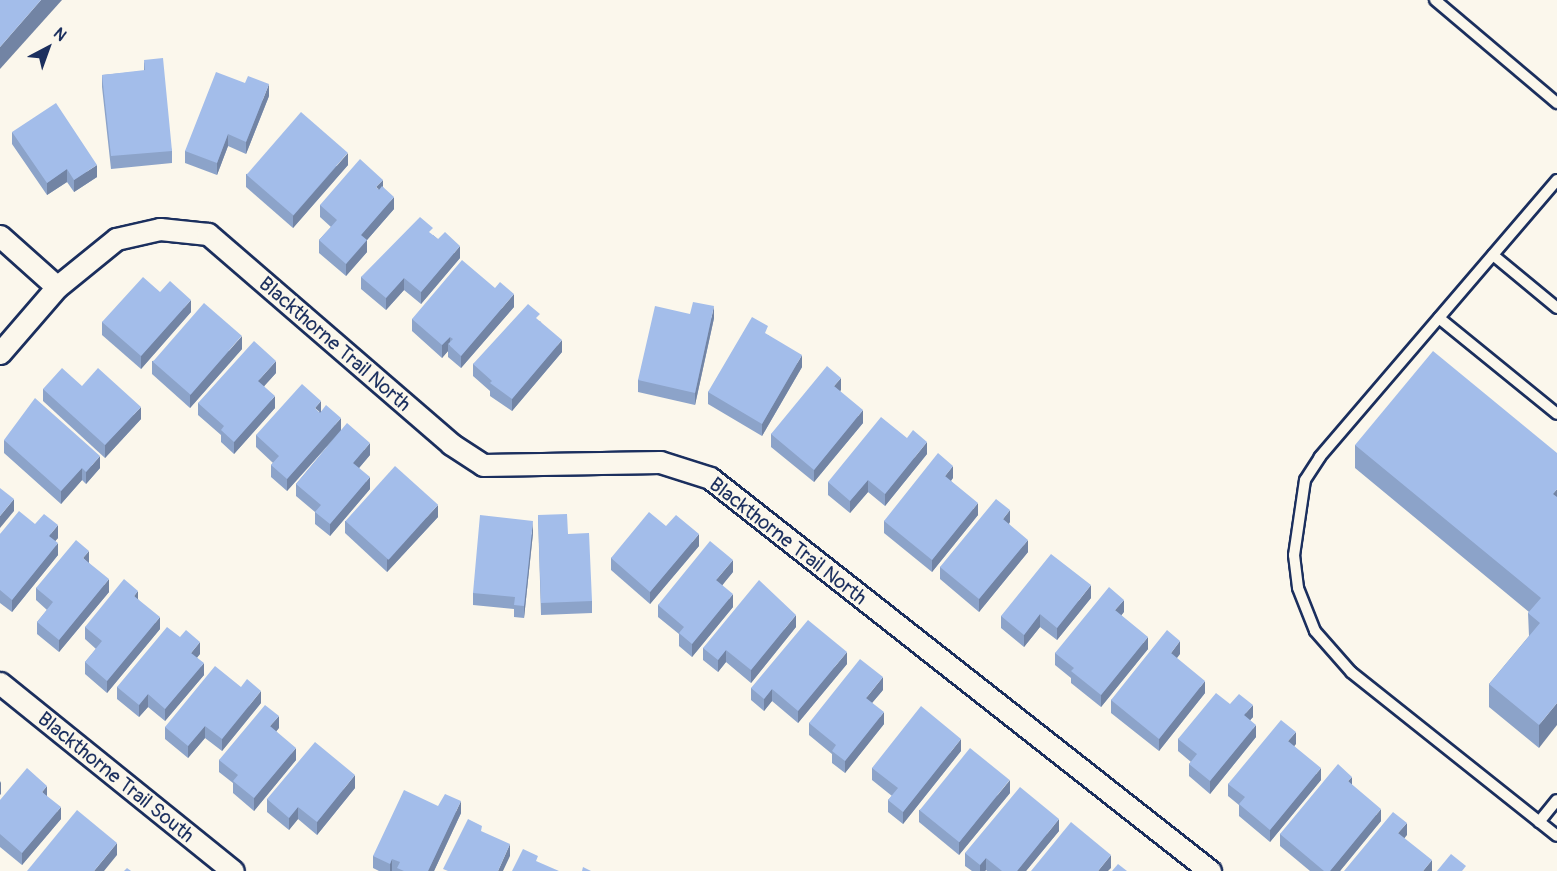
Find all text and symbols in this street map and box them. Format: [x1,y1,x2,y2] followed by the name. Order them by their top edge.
[18,18,78,78] north arrow
[49,23,70,46] text: N
[254,272,416,416] street label: Blackthorne Trail North
[705,472,871,610] street label: Blackthorne Trail North
[33,707,199,847] street label: Blackthorne Trail South

